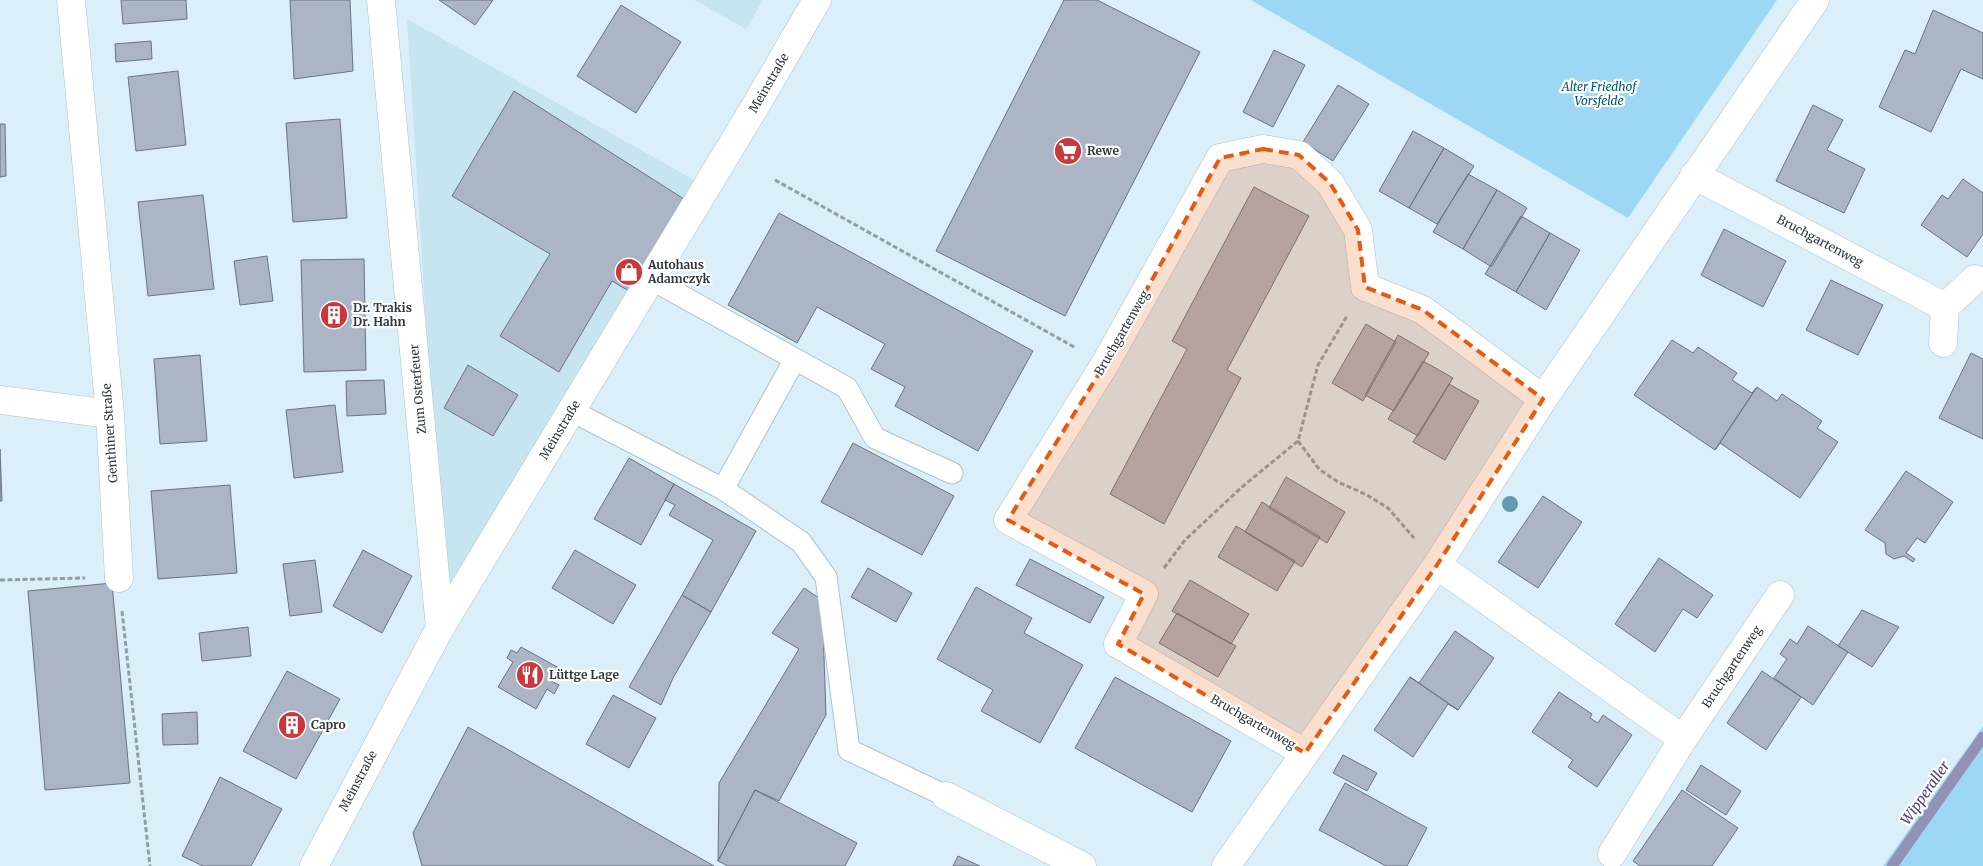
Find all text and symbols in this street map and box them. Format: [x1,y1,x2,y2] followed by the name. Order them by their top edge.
[745,50,792,115] street label: Meinstraße
[1561,79,1638,108] park label: Alter Friedhof Vorsfelde
[1053,136,1083,166] supermarket icon: Rewe
[1087,143,1119,158] place label: Rewe
[1774,211,1867,270] street label: Bruchgartenweg
[614,257,644,287] shop icon: Autohaus Adamczyk
[647,257,710,286] place label: Autohaus Adamczyk
[1091,287,1152,378] street label: Bruchgartenweg
[319,300,349,330] building icon: Dr. Trakis Dr. Hahn
[353,300,412,329] place label: Dr. Trakis Dr. Hahn
[406,343,429,435] street label: Zum Osterfeuer
[99,383,120,483] street label: Genthiner Straße
[536,397,583,462] street label: Meinstraße
[1699,622,1765,711] street label: Bruchgartenweg
[515,660,545,690] restaurant icon: Lüttge Lage
[549,667,619,682] place label: Lüttge Lage
[1208,691,1299,752] street label: Bruchgartenweg
[277,710,307,740] building icon: Capro
[311,717,346,732] place label: Capro
[335,748,380,814] street label: Meinstraße
[1897,757,1954,828] water label: Wipperaller

